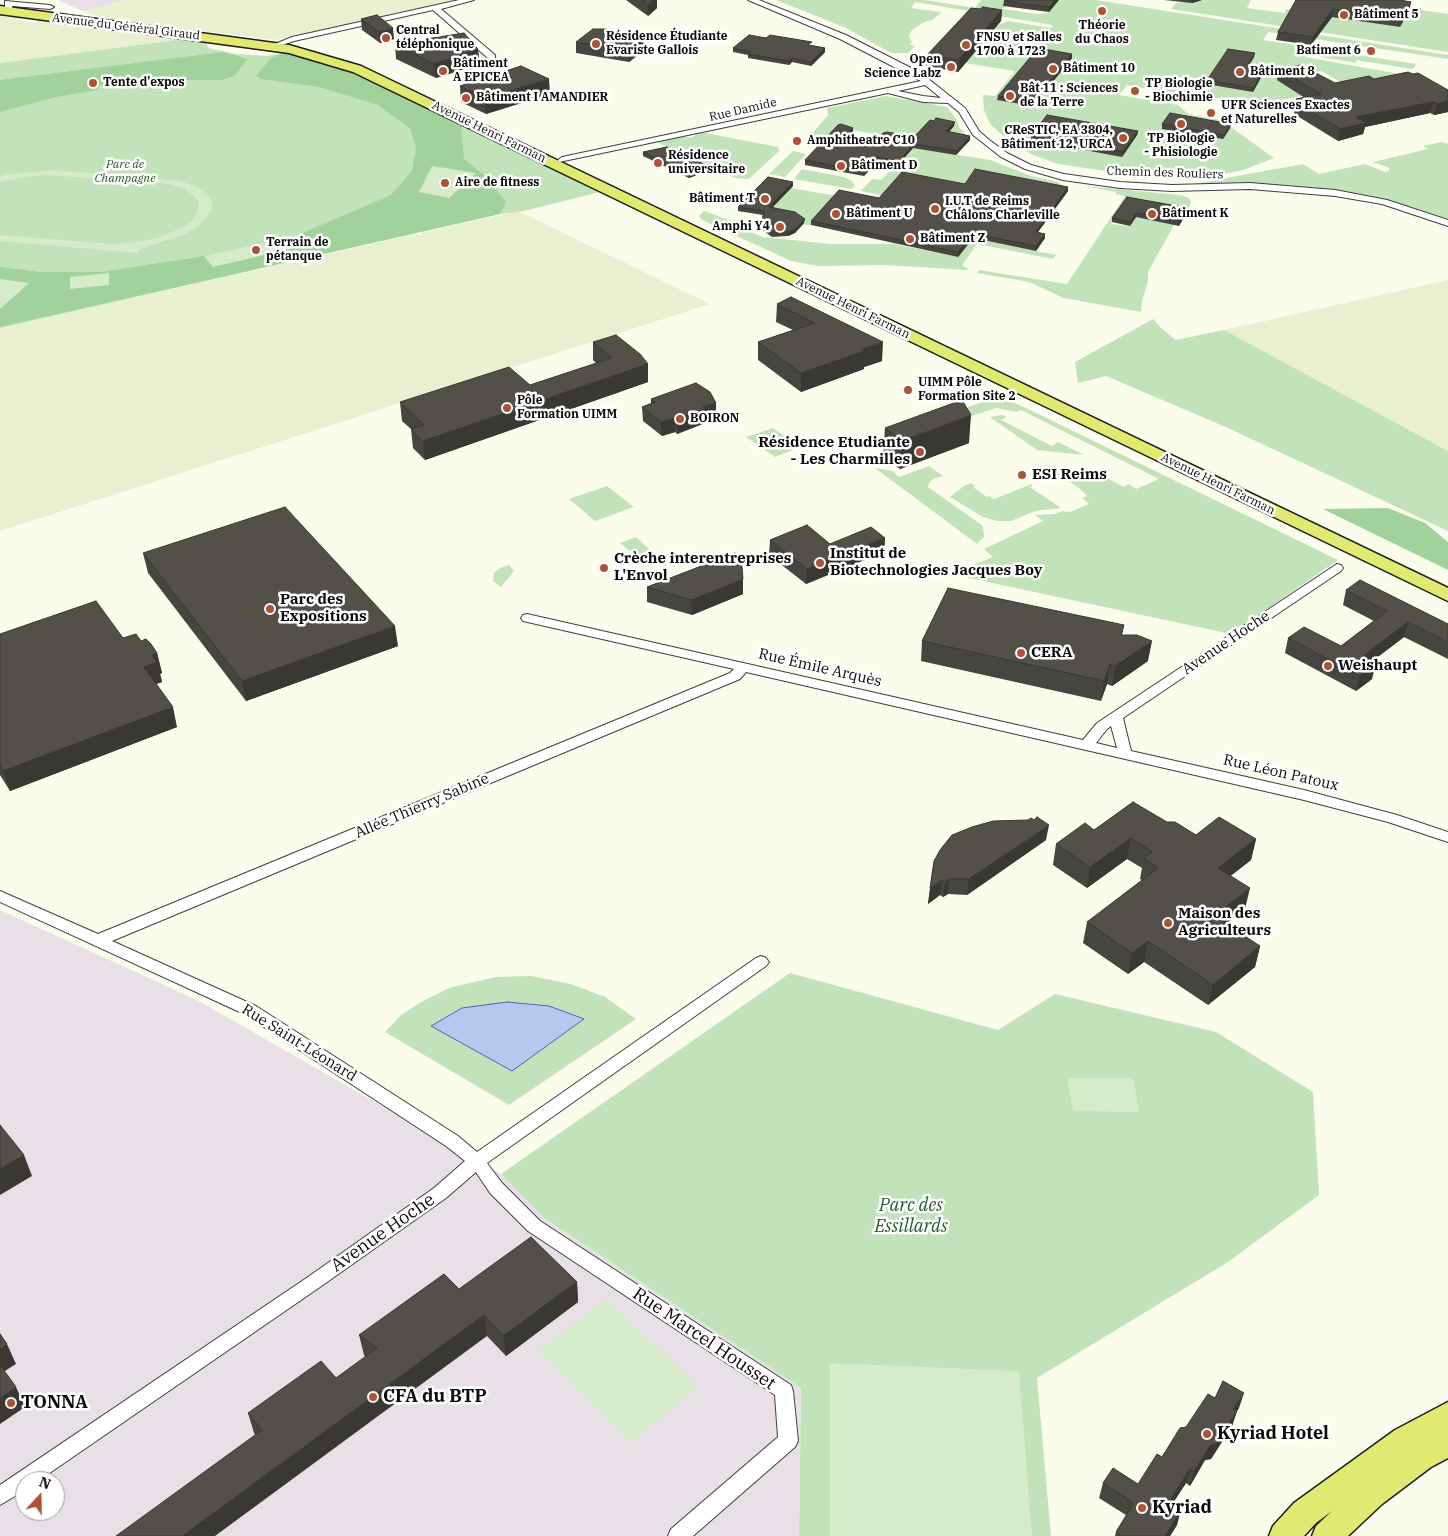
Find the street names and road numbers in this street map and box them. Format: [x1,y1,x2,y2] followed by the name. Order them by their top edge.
[51,11,201,43] street label: Avenue du Général Giraud
[708,95,778,125] street label: Rue Damide
[430,98,548,166] street label: Avenue Henri Farman
[1106,164,1224,182] street label: Chemin des Rouliers
[794,274,912,342] street label: Avenue Henri Farman
[1159,450,1277,518] street label: Avenue Henri Farman
[1179,607,1273,679] street label: Avenue Hoche
[757,645,883,691] street label: Rue Émile Arquès
[1222,751,1340,795] street label: Rue Léon Patoux
[352,770,492,842] street label: Allée Thierry Sabine
[238,1000,360,1086] street label: Rue Saint-Léonard
[327,1189,439,1277] street label: Avenue Hoche
[628,1283,780,1395] street label: Rue Marcel Housset

